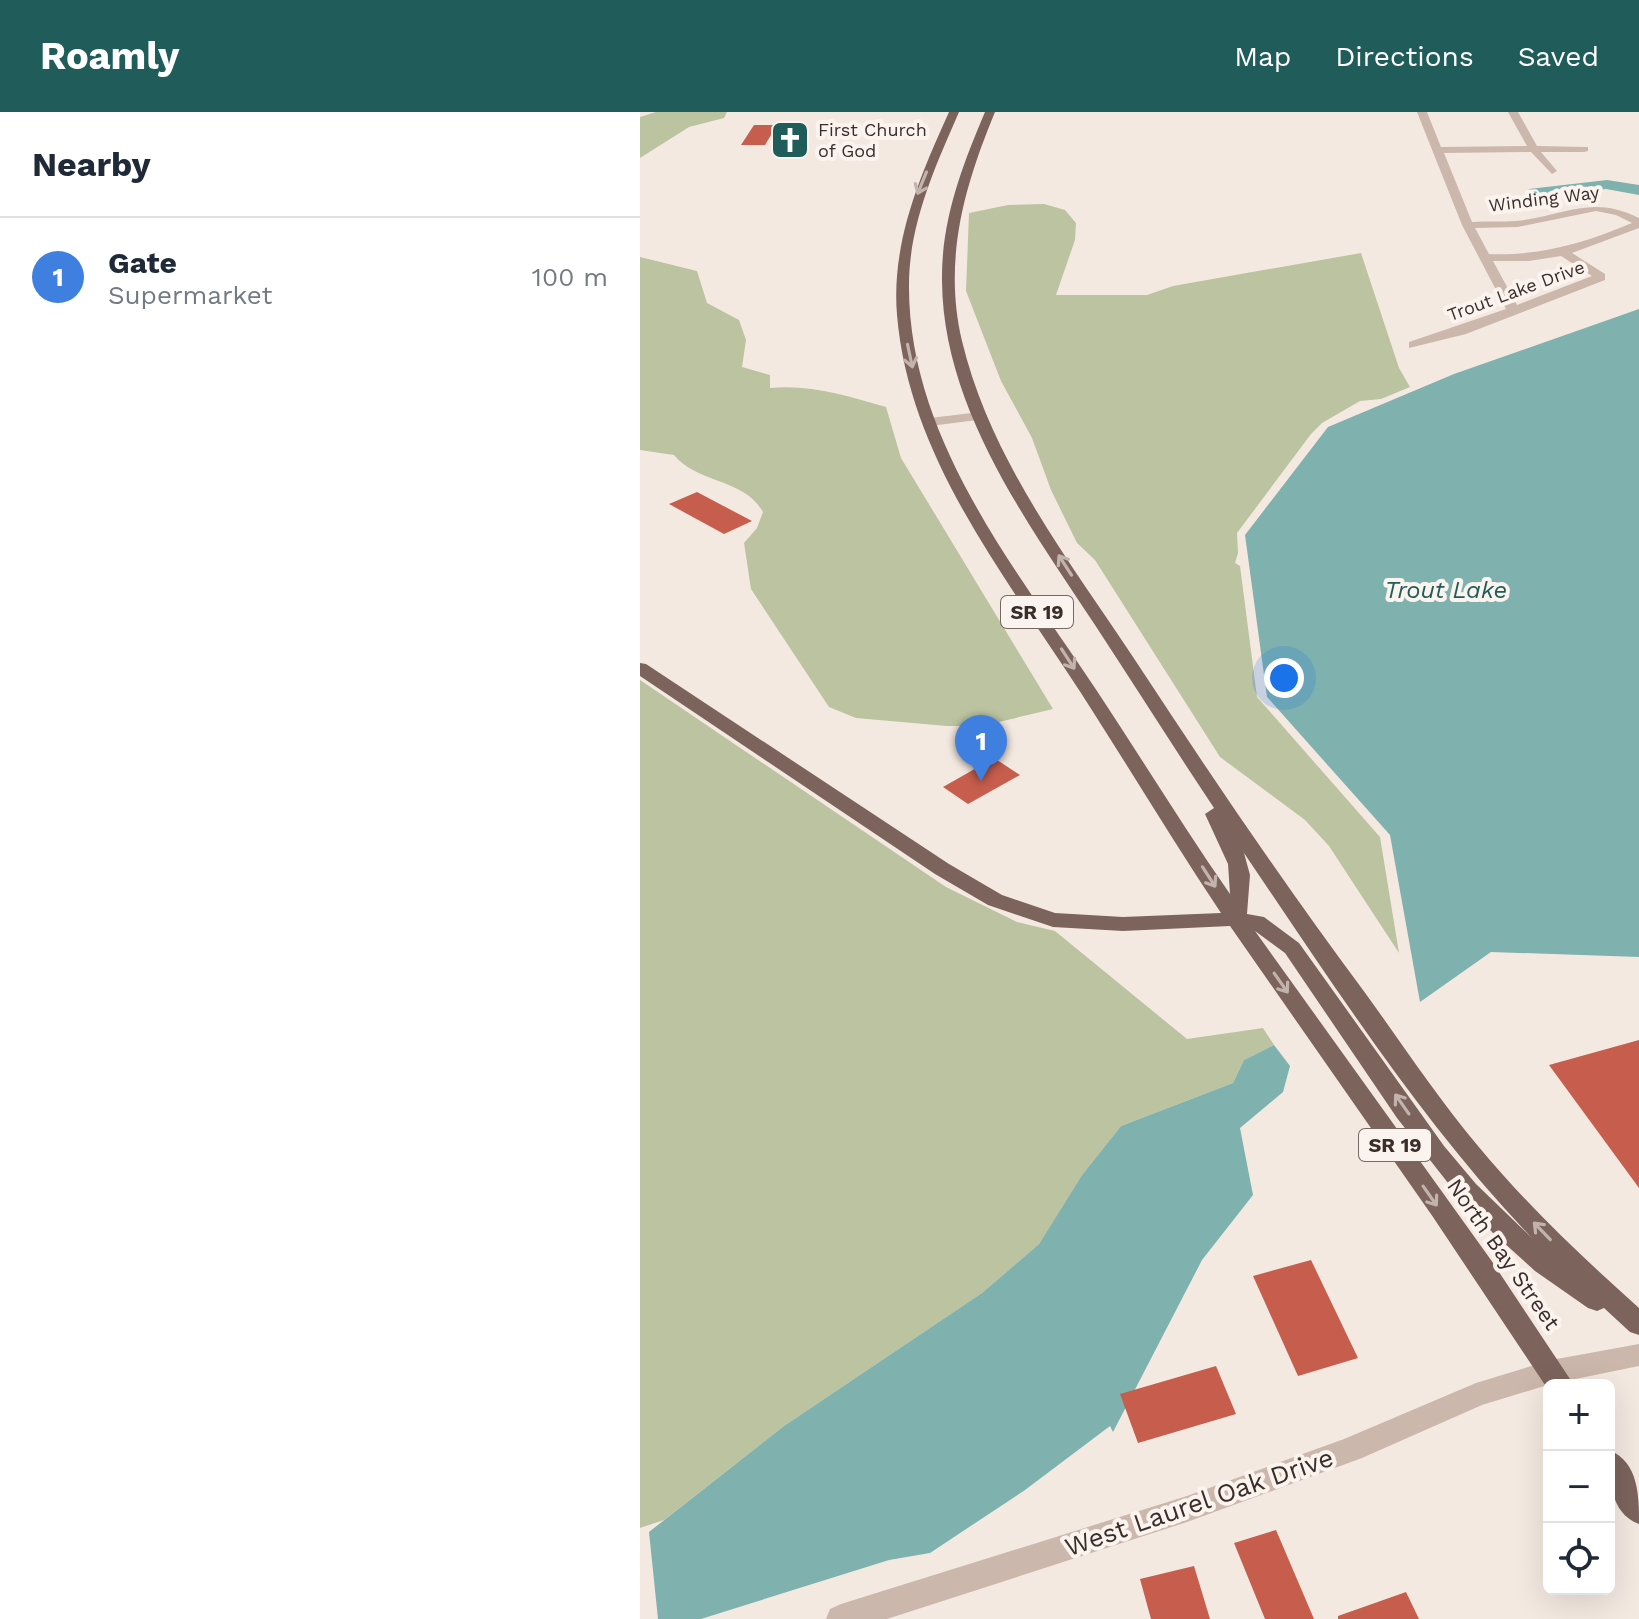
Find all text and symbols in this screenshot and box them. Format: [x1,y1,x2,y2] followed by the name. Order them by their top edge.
[40,34,179,78] text: Roamly
[1234,40,1291,73] text: Map
[1335,40,1474,73] text: Directions
[1518,40,1599,73] text: Saved
[769,119,811,161] church icon: First Church of God
[818,119,927,161] place label: First Church of God
[32,144,151,184] text: Nearby
[914,170,928,195] one-way arrow
[1487,181,1601,216] street label: Winding Way
[108,245,177,280] text: Gate
[1444,256,1587,325] street label: Trout Lake Drive
[52,262,64,292] text: 1
[532,262,608,292] text: 100 m
[108,280,272,310] text: Supermarket
[903,342,918,368] one-way arrow
[1057,555,1074,577] one-way arrow
[1385,576,1507,604] water label: Trout Lake
[1001,596,1073,628] road number: SR 19
[1060,647,1076,670] one-way arrow
[1264,658,1304,698] your location
[955,715,1007,781] pin: 1
[1200,866,1217,888] one-way arrow
[1272,972,1289,993] one-way arrow
[1394,1094,1411,1115] one-way arrow
[1359,1129,1431,1161] road number: SR 19
[1442,1174,1565,1335] street label: North Bay Street
[1422,1184,1438,1206] one-way arrow
[1533,1221,1552,1241] one-way arrow
[1543,1379,1615,1595] map controls
[1543,1379,1615,1451] button: +
[1061,1442,1337,1562] street label: West Laurel Oak Drive
[1543,1451,1615,1523] button: −
[1543,1523,1615,1595] button: locate

